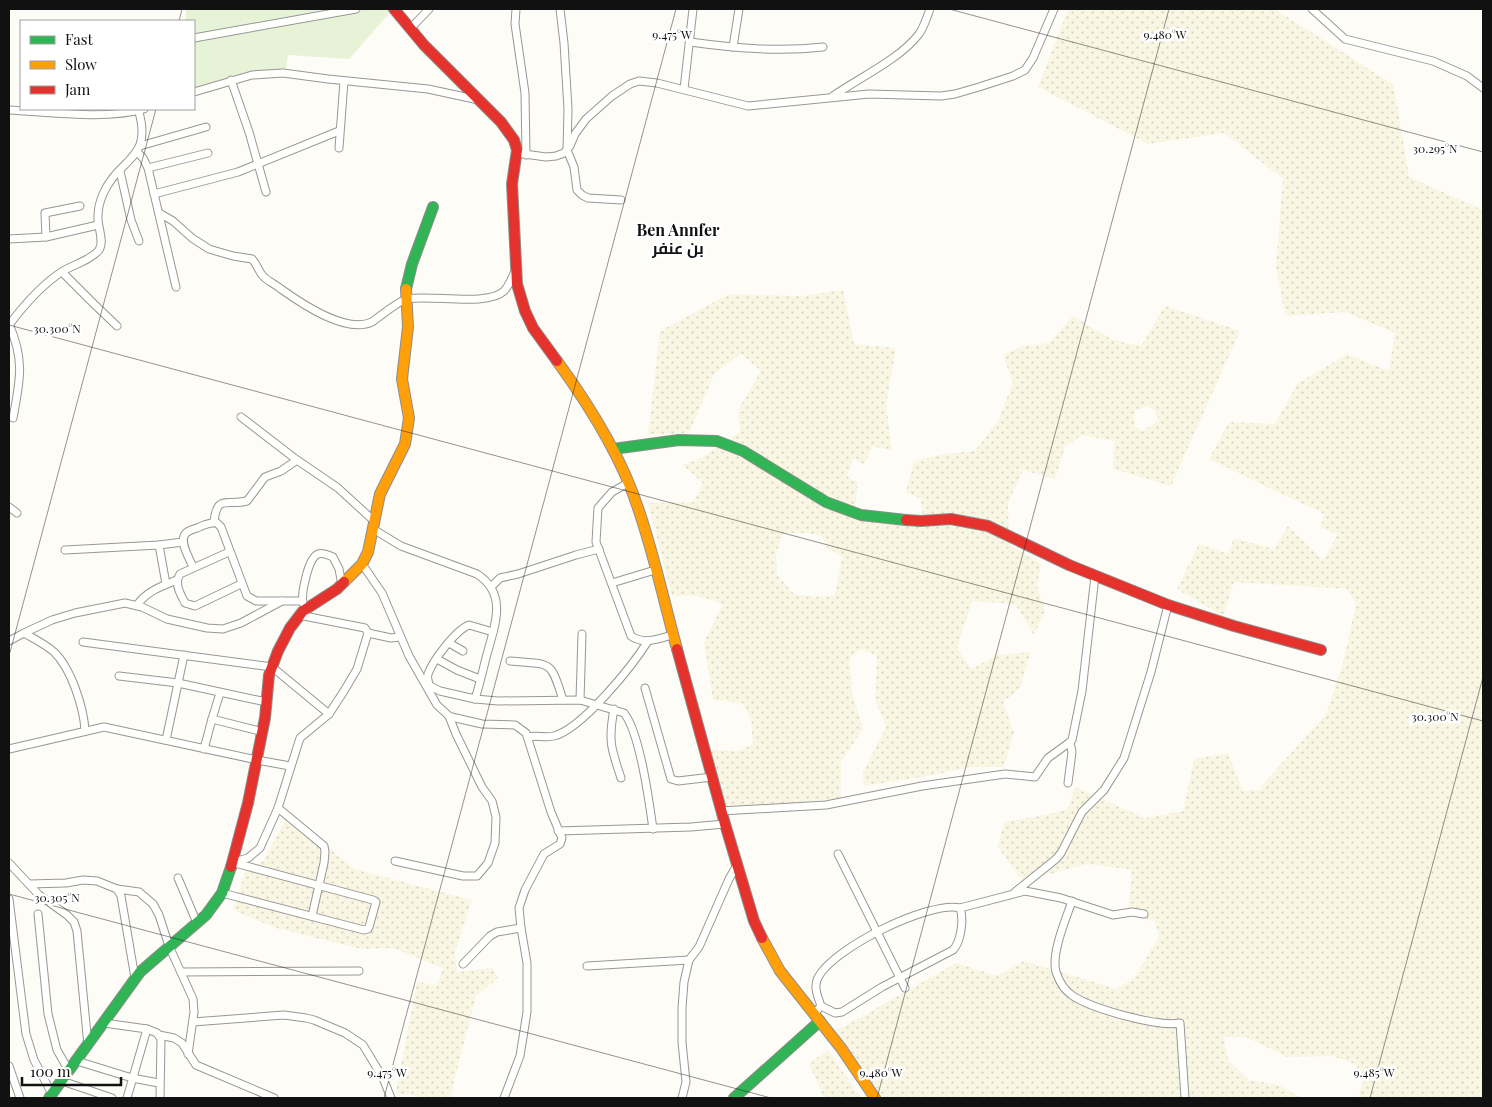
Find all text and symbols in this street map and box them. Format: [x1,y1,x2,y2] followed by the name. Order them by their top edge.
[20,20,195,110] legend
[652,26,692,42] text: 9.475°W
[1144,26,1187,42] text: 9.480°W
[65,29,94,49] text: Fast
[65,54,97,74] text: Slow
[64,79,91,99] text: Jam
[1413,140,1458,156] text: 30.295°N
[637,219,720,258] district label: Ben Annfer بن عنفر
[33,320,81,336] text: 30.300°N
[1411,708,1459,724] text: 30.300°N
[34,889,80,905] text: 30.305°N
[22,1054,121,1086] scale bar
[30,1061,71,1081] text: 100 m
[367,1064,407,1080] text: 9.475°W
[860,1064,903,1080] text: 9.480°W
[1353,1064,1395,1080] text: 9.485°W

